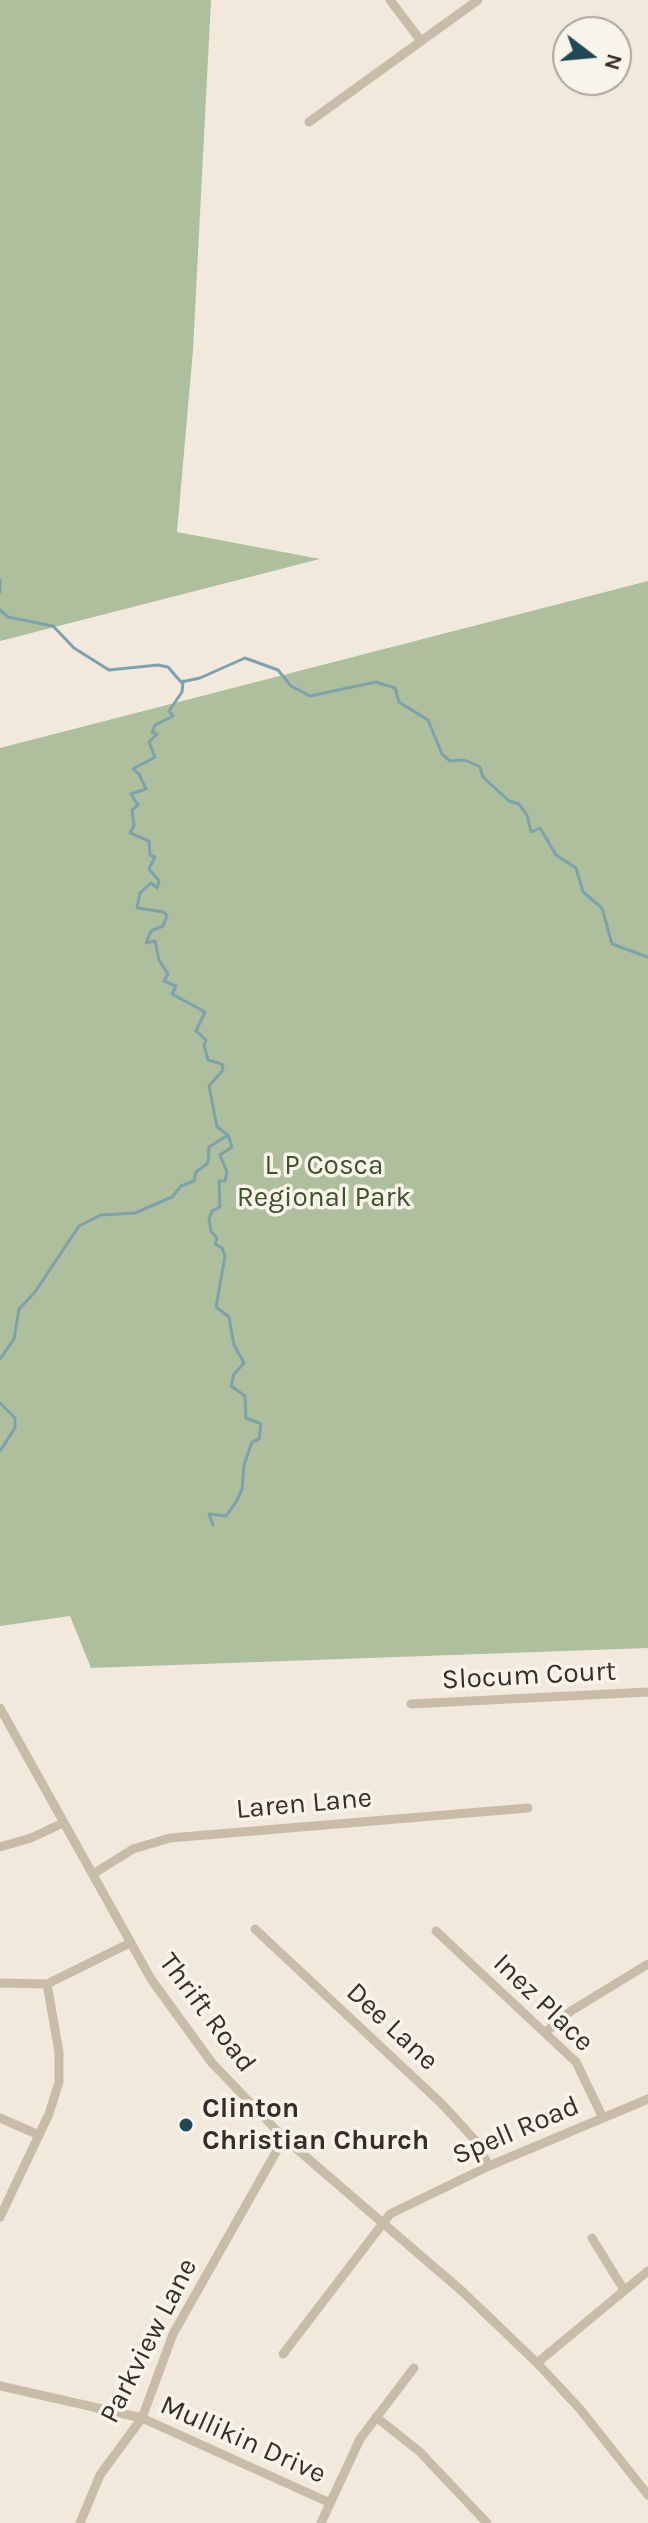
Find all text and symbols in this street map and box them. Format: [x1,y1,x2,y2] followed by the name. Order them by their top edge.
[552,16,632,96] north arrow
[598,51,628,73] text: N
[237,1149,411,1215] park label: L P Cosca Regional Park
[441,1655,617,1697] street label: Slocum Court
[235,1781,373,1827] street label: Laren Lane
[151,1947,263,2079] street label: Thrift Road
[486,1947,600,2059] street label: Inez Place
[339,1976,445,2078] street label: Dee Lane
[448,2089,584,2173] street label: Spell Road
[202,2092,429,2158] place label: Clinton Christian Church
[177,2116,195,2134] marker: Clinton Christian Church
[93,2253,205,2429] street label: Parkview Lane
[155,2389,331,2491] street label: Mullikin Drive

